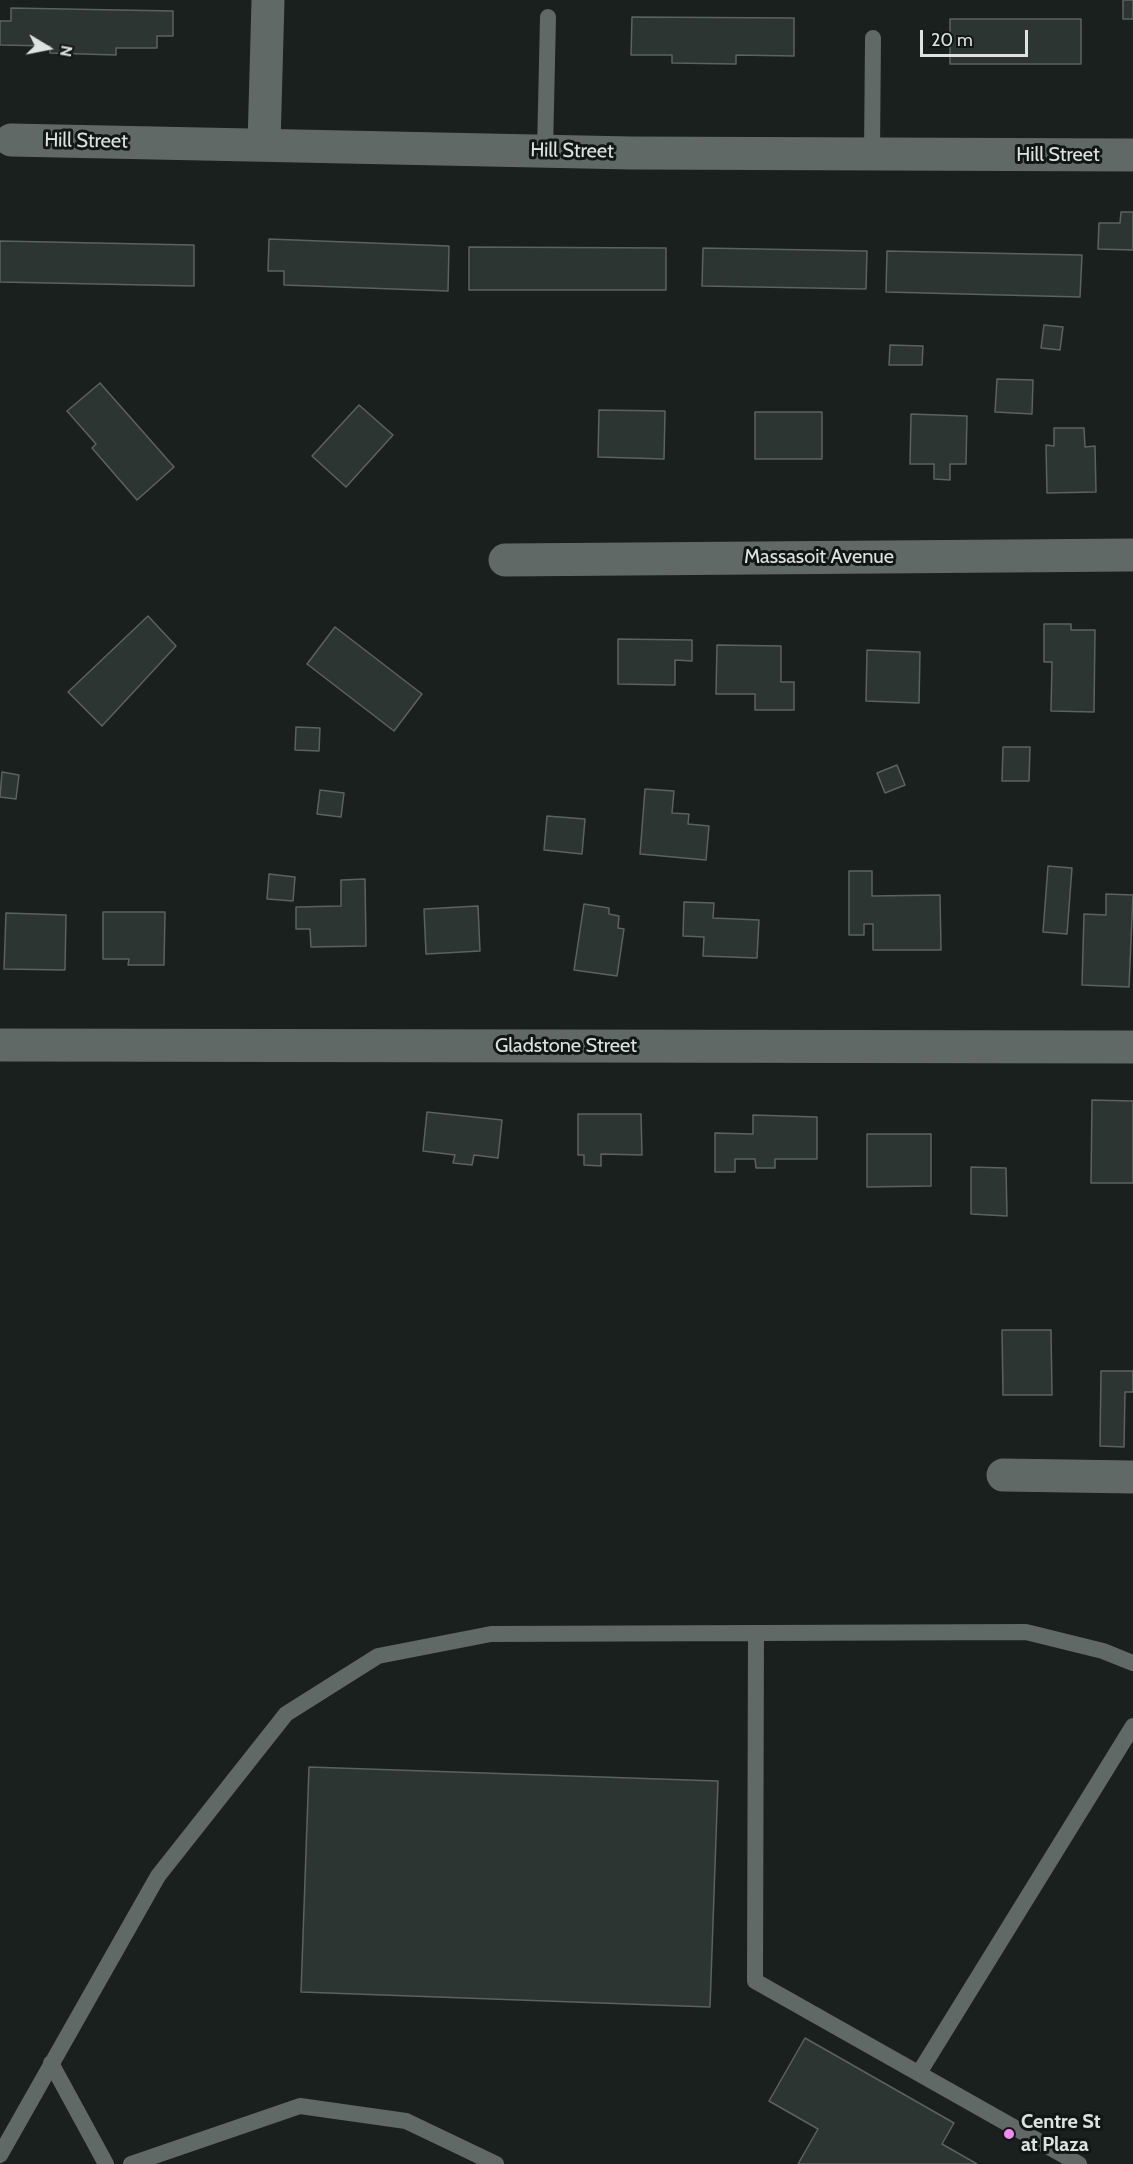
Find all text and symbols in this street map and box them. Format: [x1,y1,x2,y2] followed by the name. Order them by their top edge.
[18,18,78,78] north arrow
[923,18,1031,56] scale bar
[931,29,973,51] text: 20 m
[56,44,77,58] text: N
[44,128,128,154] street label: Hill Street
[530,138,614,164] street label: Hill Street
[1016,143,1100,167] street label: Hill Street
[744,545,894,569] street label: Massasoit Avenue
[495,1034,637,1058] street label: Gladstone Street
[1021,2110,1101,2157] place label: Centre St at Plaza
[1002,2127,1016,2141] marker: Centre St at Plaza

